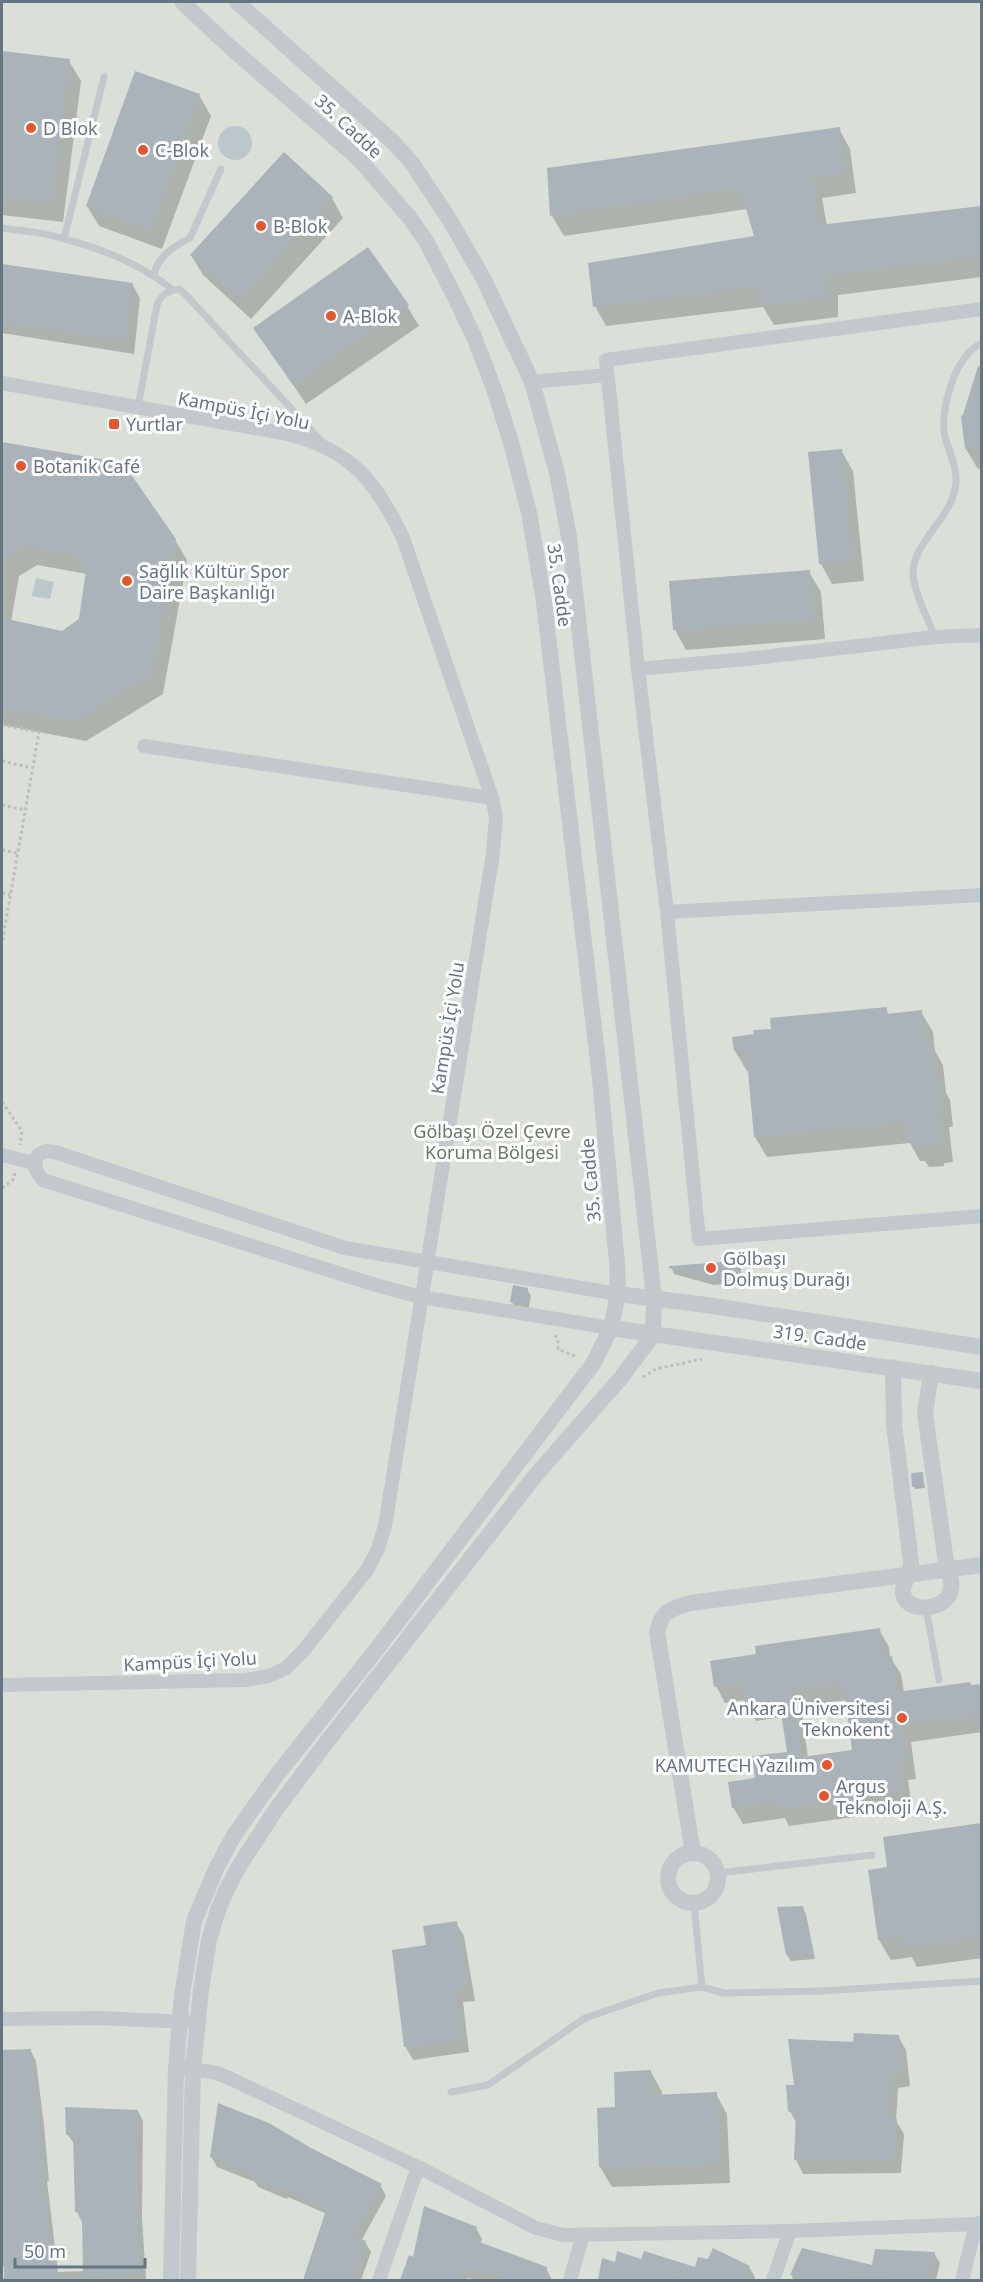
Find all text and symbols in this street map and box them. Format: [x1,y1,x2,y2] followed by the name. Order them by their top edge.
[310,89,388,163] street label: 35. Cadde
[43,116,98,140] place label: D Blok
[24,121,38,135] marker: D Blok
[155,138,209,162] place label: C-Blok
[136,143,150,157] marker: C-Blok
[273,214,328,238] place label: B-Blok
[254,219,268,233] marker: B-Blok
[343,304,398,328] place label: A-Blok
[324,309,338,323] marker: A-Blok
[176,385,312,435] street label: Kampüs İçi Yolu
[126,412,183,436] place label: Yurtlar
[107,417,121,431] marker: Yurtlar
[33,454,140,478] place label: Botanik Café
[14,459,28,473] marker: Botanik Café
[542,542,578,628] street label: 35. Cadde
[139,559,290,604] place label: Sağlık Kültür Spor Daire Başkanlığı
[120,574,134,588] marker: Sağlık Kültür Spor Daire Başkanlığı
[425,960,469,1096] street label: Kampüs İçi Yolu
[413,1119,571,1164] park label: Gölbaşı Özel Çevre Koruma Bölgesi
[574,1137,606,1223] street label: 35. Cadde
[723,1246,850,1291] place label: Gölbaşı Dolmuş Durağı
[704,1261,718,1275] marker: Gölbaşı Dolmuş Durağı
[772,1319,868,1355] street label: 319. Cadde
[123,1646,257,1676] street label: Kampüs İçi Yolu
[727,1696,890,1741] place label: Ankara Üniversitesi Teknokent
[895,1711,909,1725] marker: Ankara Üniversitesi Teknokent
[655,1753,815,1777] place label: KAMUTECH Yazılım
[820,1758,834,1772] marker: KAMUTECH Yazılım
[836,1774,947,1819] place label: Argus Teknoloji A.Ş.
[817,1789,831,1803] marker: Argus Teknoloji A.Ş.
[15,2231,146,2269] scale bar
[24,2239,66,2263] text: 50 m

